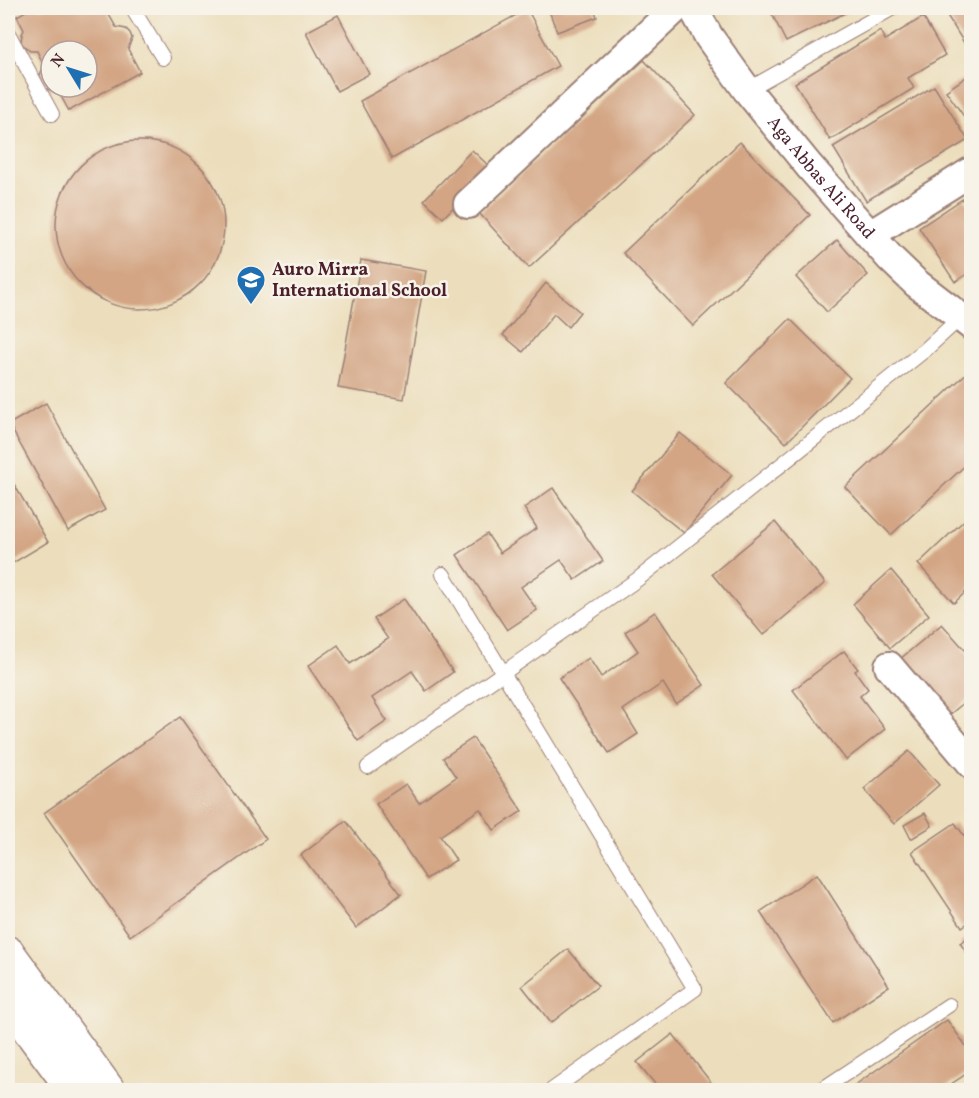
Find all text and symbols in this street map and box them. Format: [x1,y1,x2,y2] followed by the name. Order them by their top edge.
[39,39,99,99] north arrow
[47,49,71,72] text: N
[761,111,880,245] street label: Aga Abbas Ali Road
[272,258,447,304] place label: Auro Mirra International School
[235,264,267,306] school or university icon: Auro Mirra International School

